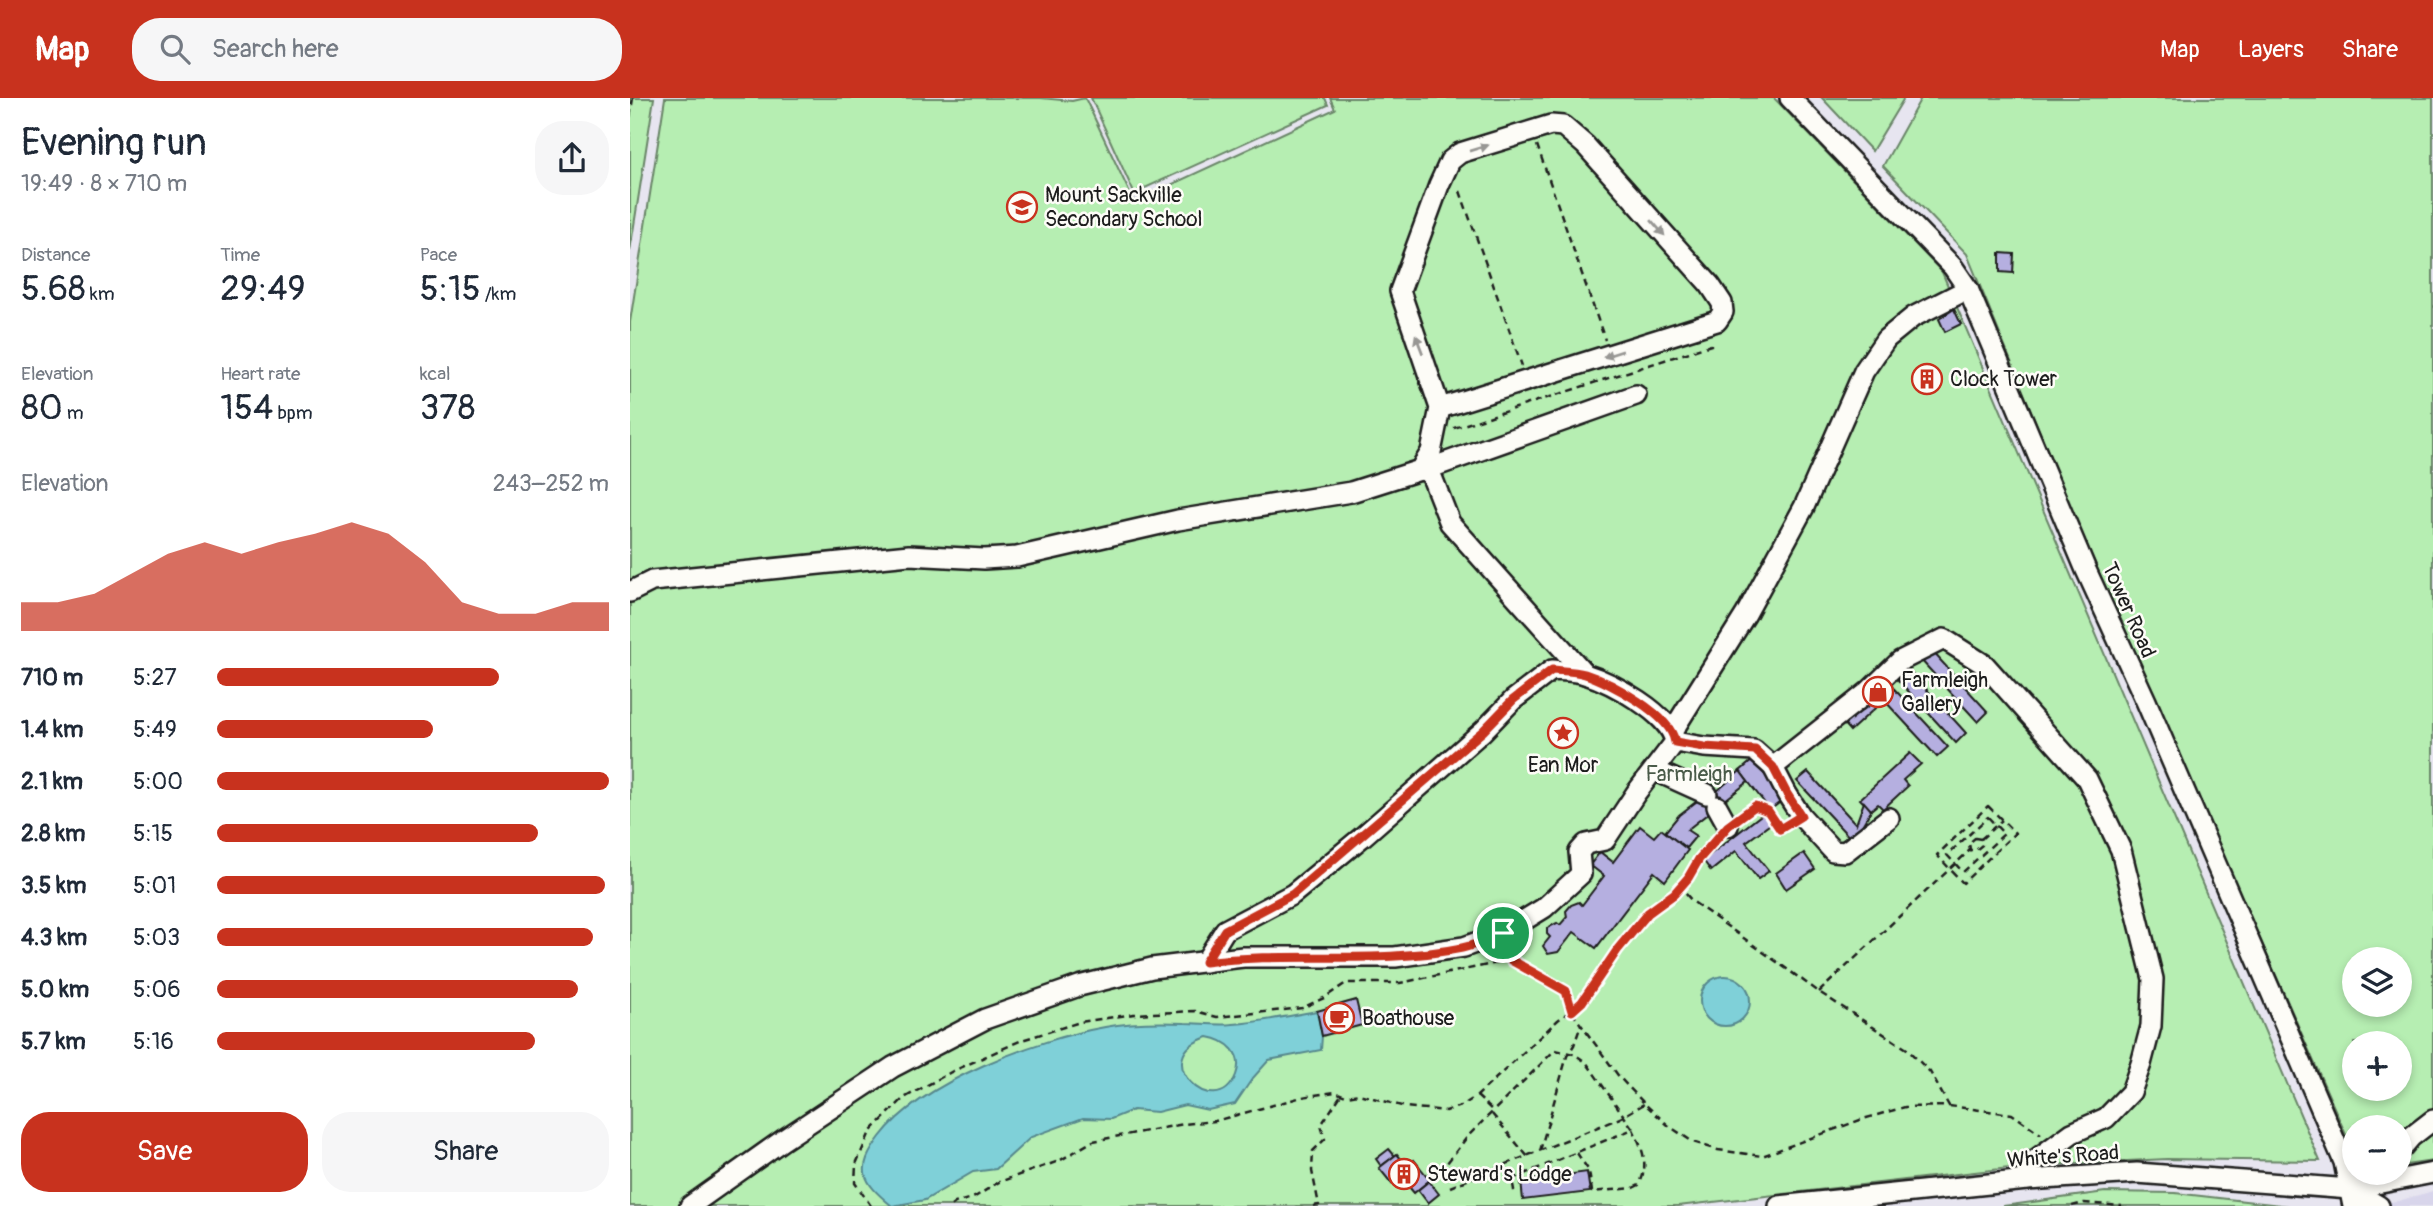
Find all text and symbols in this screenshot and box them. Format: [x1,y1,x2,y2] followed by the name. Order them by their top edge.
[132,18,622,81] search box
[35,29,90,70] text: Map
[156,30,194,68] icon: search
[212,33,339,65] text: Search here
[2160,35,2200,64] text: Map
[2238,35,2304,64] text: Layers
[2342,35,2398,64] text: Share
[21,119,207,167] text: Evening run
[535,121,609,195] button: share
[1468,142,1489,152] one-way arrow
[21,169,187,198] text: 19:49 · 8 × 710 m
[1045,182,1203,233] place label: Mount Sackville Secondary School
[1005,190,1039,224] school or university icon: Mount Sackville Secondary School
[1650,219,1665,236] one-way arrow
[21,243,90,267] text: Distance
[220,243,260,267] text: Time
[420,243,457,267] text: Pace
[21,267,86,311] text: 5.68
[220,267,306,311] text: 29:49
[420,267,481,311] text: 5:15
[86,282,115,306] text: km
[481,282,516,306] text: /km
[1413,333,1424,354] one-way arrow
[1602,349,1623,359] one-way arrow
[21,362,93,386] text: Elevation
[220,362,300,386] text: Heart rate
[420,362,451,386] text: kcal
[1910,362,1944,396] building icon: Clock Tower
[1950,366,2058,393] place label: Clock Tower
[21,386,63,430] text: 80
[220,386,273,430] text: 154
[420,386,475,430] text: 378
[63,401,84,425] text: m
[273,401,313,425] text: bpm
[21,469,109,498] text: Elevation
[493,469,609,498] text: 243–252 m
[2095,558,2162,662] street label: Tower Road
[21,663,83,692] text: 710 m
[133,663,177,692] text: 5:27
[1901,667,1988,718] place label: Farmleigh Gallery
[1861,675,1895,709] shop icon: Farmleigh Gallery
[21,715,83,744] text: 1.4 km
[133,715,177,744] text: 5:49
[1546,716,1580,750] place icon: Ean Mor
[1528,752,1599,779] place label: Ean Mor
[1645,761,1733,788] park label: Farmleigh
[21,767,83,796] text: 2.1 km
[133,767,183,796] text: 5:00
[21,819,86,848] text: 2.8 km
[133,819,173,848] text: 5:15
[21,871,86,900] text: 3.5 km
[133,871,176,900] text: 5:01
[1473,903,1533,963] pin
[1484,914,1522,952] icon: arrive
[21,923,87,952] text: 4.3 km
[133,923,180,952] text: 5:03
[2342,947,2412,1185] map controls
[2342,947,2412,1017] button: layers
[21,975,89,1004] text: 5.0 km
[133,975,181,1004] text: 5:06
[1322,1001,1356,1035] cafe icon: Boathouse
[1362,1005,1455,1032] place label: Boathouse
[21,1027,86,1056] text: 5.7 km
[133,1027,174,1056] text: 5:16
[2342,1031,2412,1101] button: +
[21,1112,308,1192] button: Save
[322,1112,609,1192] button: Share
[2342,1115,2412,1185] button: −
[2006,1139,2120,1174] street label: White's Road
[1387,1157,1421,1191] building icon: Steward's Lodge
[1427,1161,1572,1188] place label: Steward's Lodge

